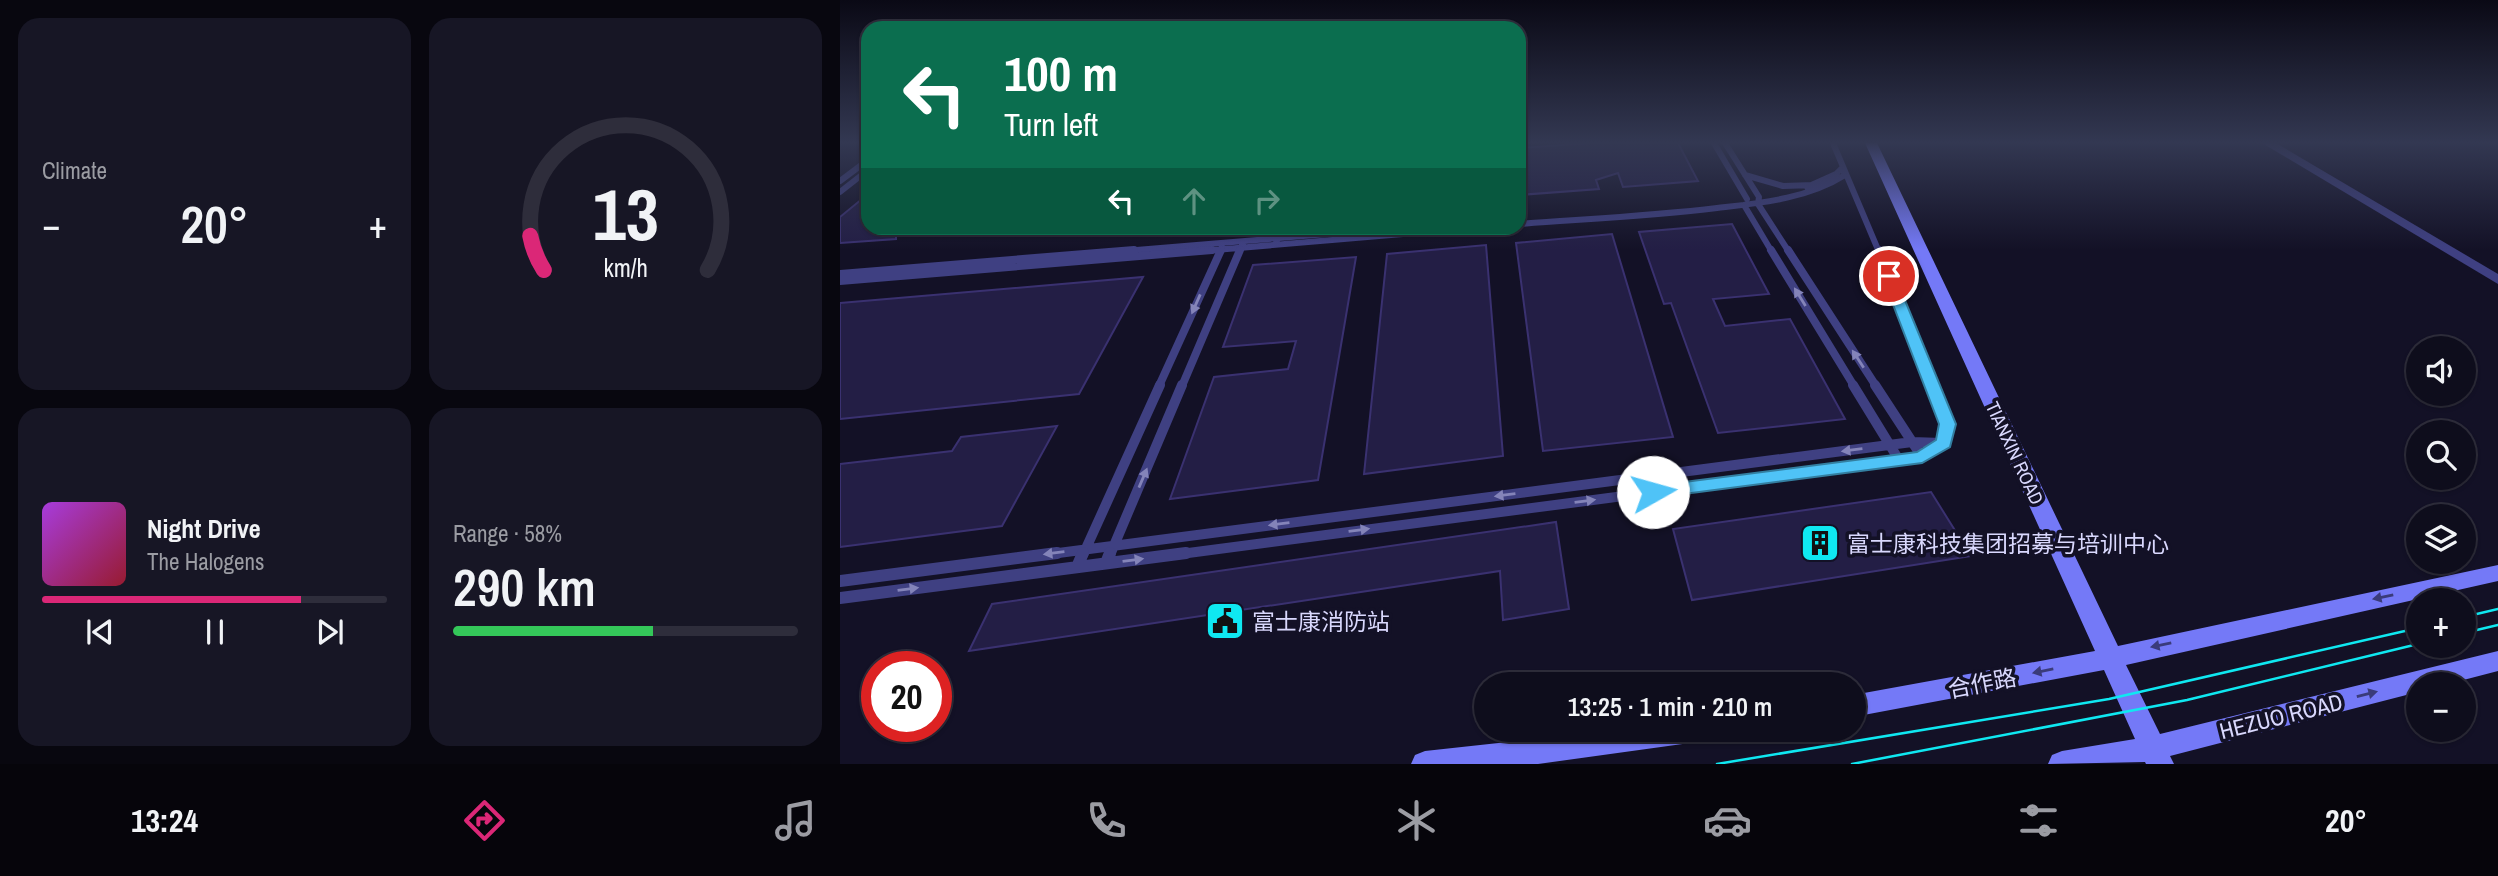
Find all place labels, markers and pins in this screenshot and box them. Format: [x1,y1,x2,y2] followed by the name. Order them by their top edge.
[1859,246,1919,306] pin
[1799,522,1841,564] building icon: 富士康科技集团招募与培训中心
[1847,528,2169,559] place label: 富士康科技集团招募与培训中心
[1204,600,1246,642] public building icon: 富士康消防站
[1252,606,1390,637] place label: 富士康消防站

